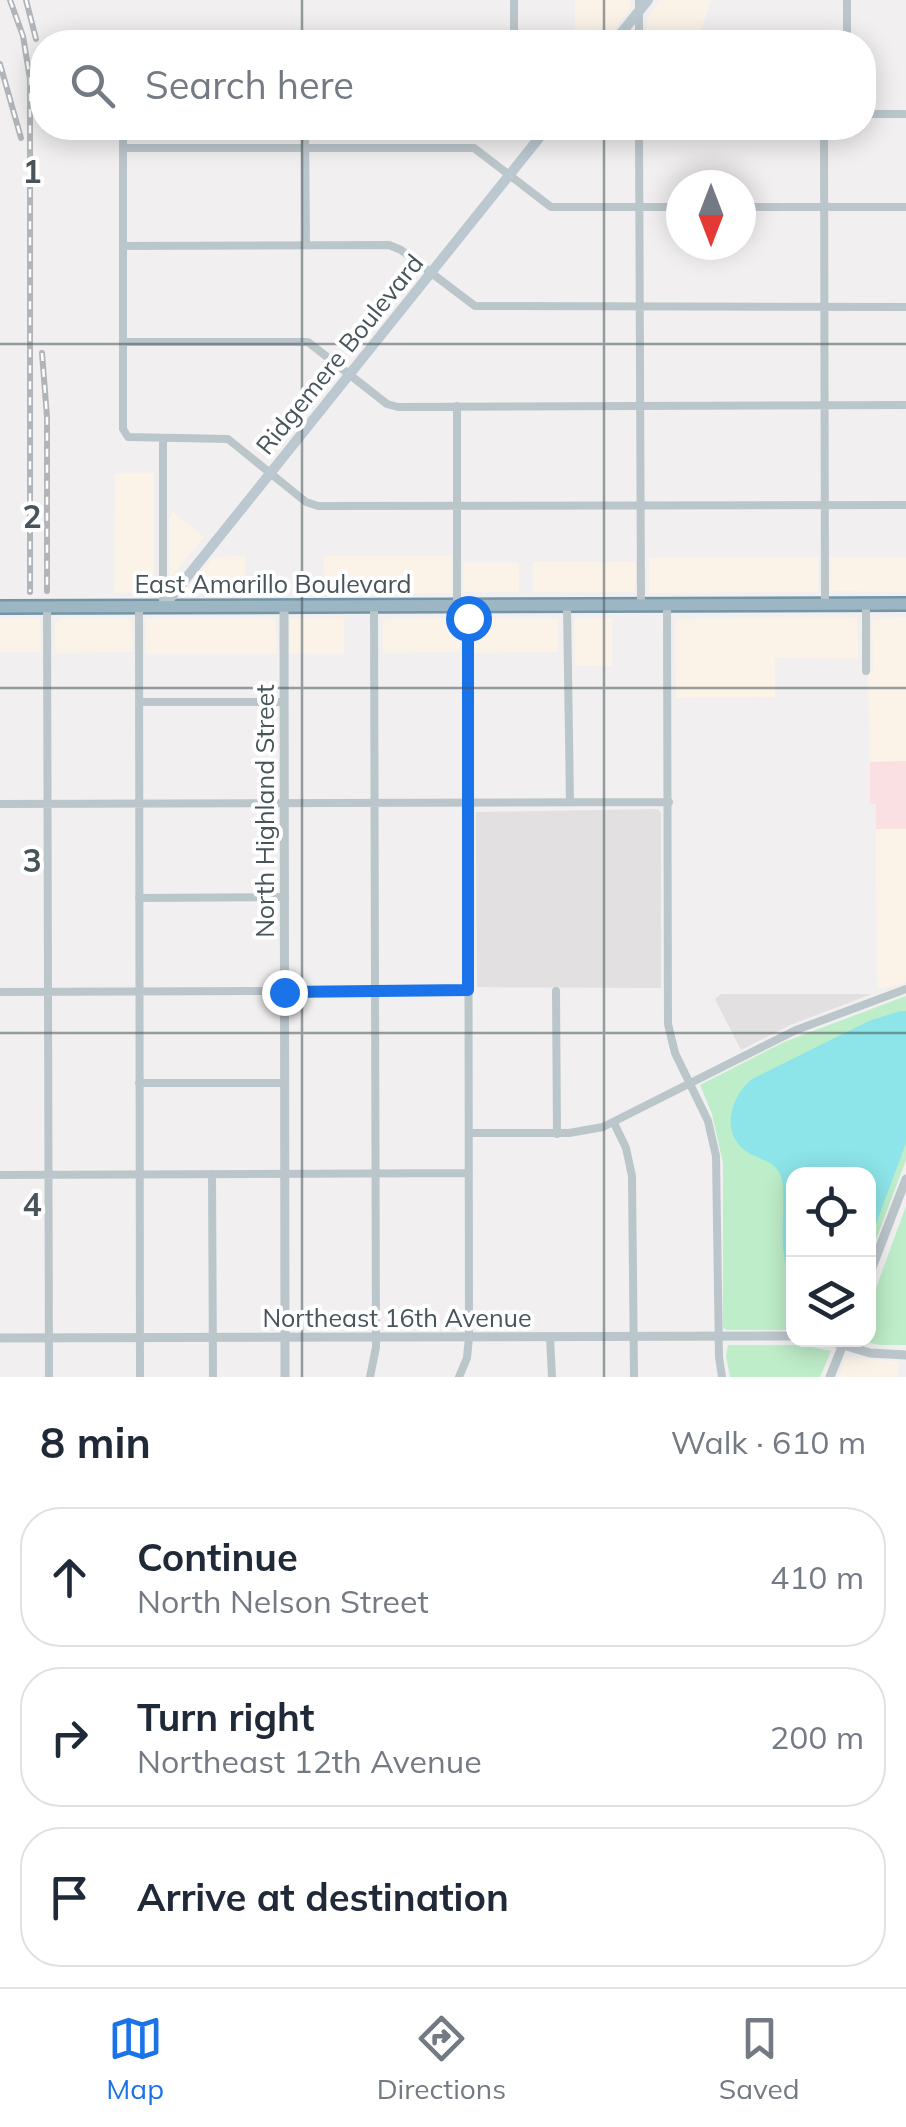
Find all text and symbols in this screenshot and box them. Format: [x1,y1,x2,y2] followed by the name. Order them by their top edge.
[30,30,876,140] search box
[65,58,120,113] icon: search
[145,61,354,109] text: Search here
[22,151,42,191] text: 1
[666,170,756,260] north arrow
[249,248,429,460] street label: Ridgemere Boulevard
[22,496,42,536] text: 2
[134,568,412,599] street label: East Amarillo Boulevard
[446,596,492,642] route start
[249,684,280,938] street label: North Highland Street
[22,840,42,880] text: 3
[262,970,308,1016] route end
[786,1167,876,1347] map controls
[786,1167,876,1257] button: locate
[22,1184,42,1224] text: 4
[786,1257,876,1347] button: layers
[262,1302,532,1333] street label: Northeast 16th Avenue
[40,1416,151,1469] text: 8 min
[671,1422,866,1462] text: Walk · 610 m
[137,1533,298,1581] text: Continue
[42,1550,97,1605] icon: ahead
[770,1557,864,1597] text: 410 m
[137,1581,429,1621] text: North Nelson Street
[137,1693,314,1741] text: Turn right
[42,1710,97,1765] icon: right
[770,1717,864,1757] text: 200 m
[137,1741,482,1781] text: Northeast 12th Avenue
[42,1870,97,1925] icon: arrive
[137,1873,509,1921] text: Arrive at destination
[106,2011,164,2106] tab: Map
[377,2011,506,2106] tab: Directions
[719,2011,800,2106] tab: Saved

